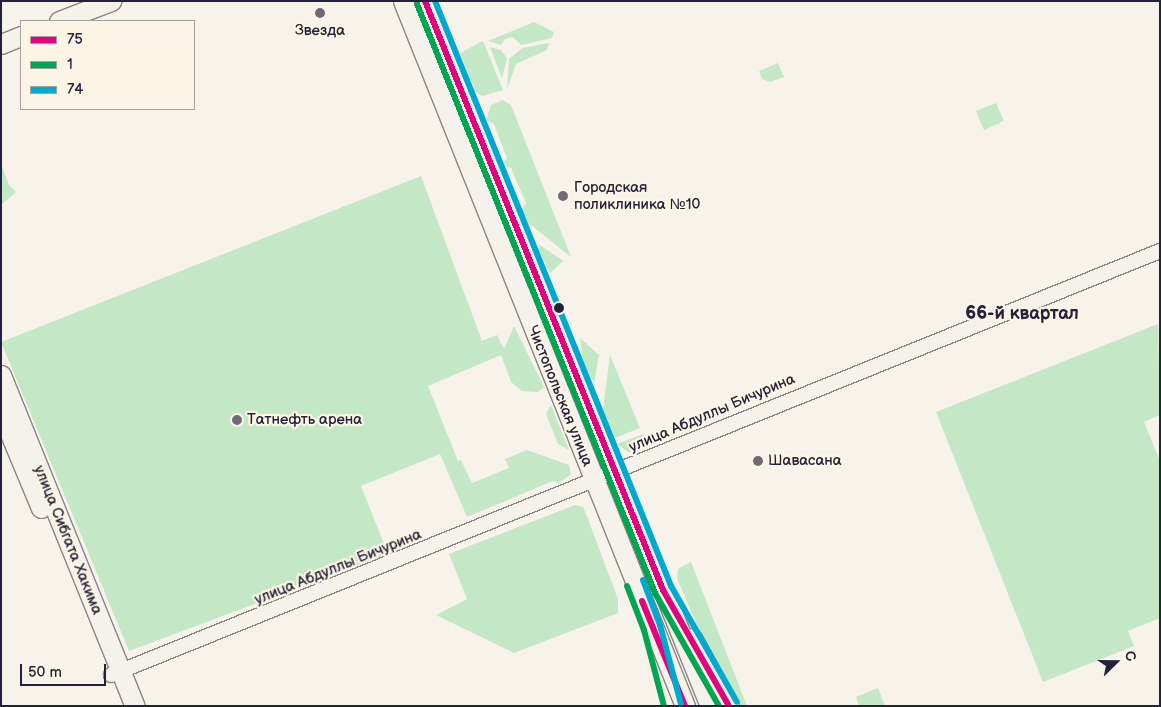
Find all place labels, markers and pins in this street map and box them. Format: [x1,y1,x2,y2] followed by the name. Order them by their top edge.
[313,6,327,20] marker: Звезда
[295,22,345,40] place label: Звезда
[574,178,700,213] place label: Городская поликлиника №10
[556,189,570,203] marker: Городская поликлиника №10
[554,303,564,313] unlabelled marker
[247,411,362,429] place label: Татнефть арена
[231,414,243,426] marker: Татнефть арена
[768,452,842,470] place label: Шавасана
[752,455,764,467] marker: Шавасана

